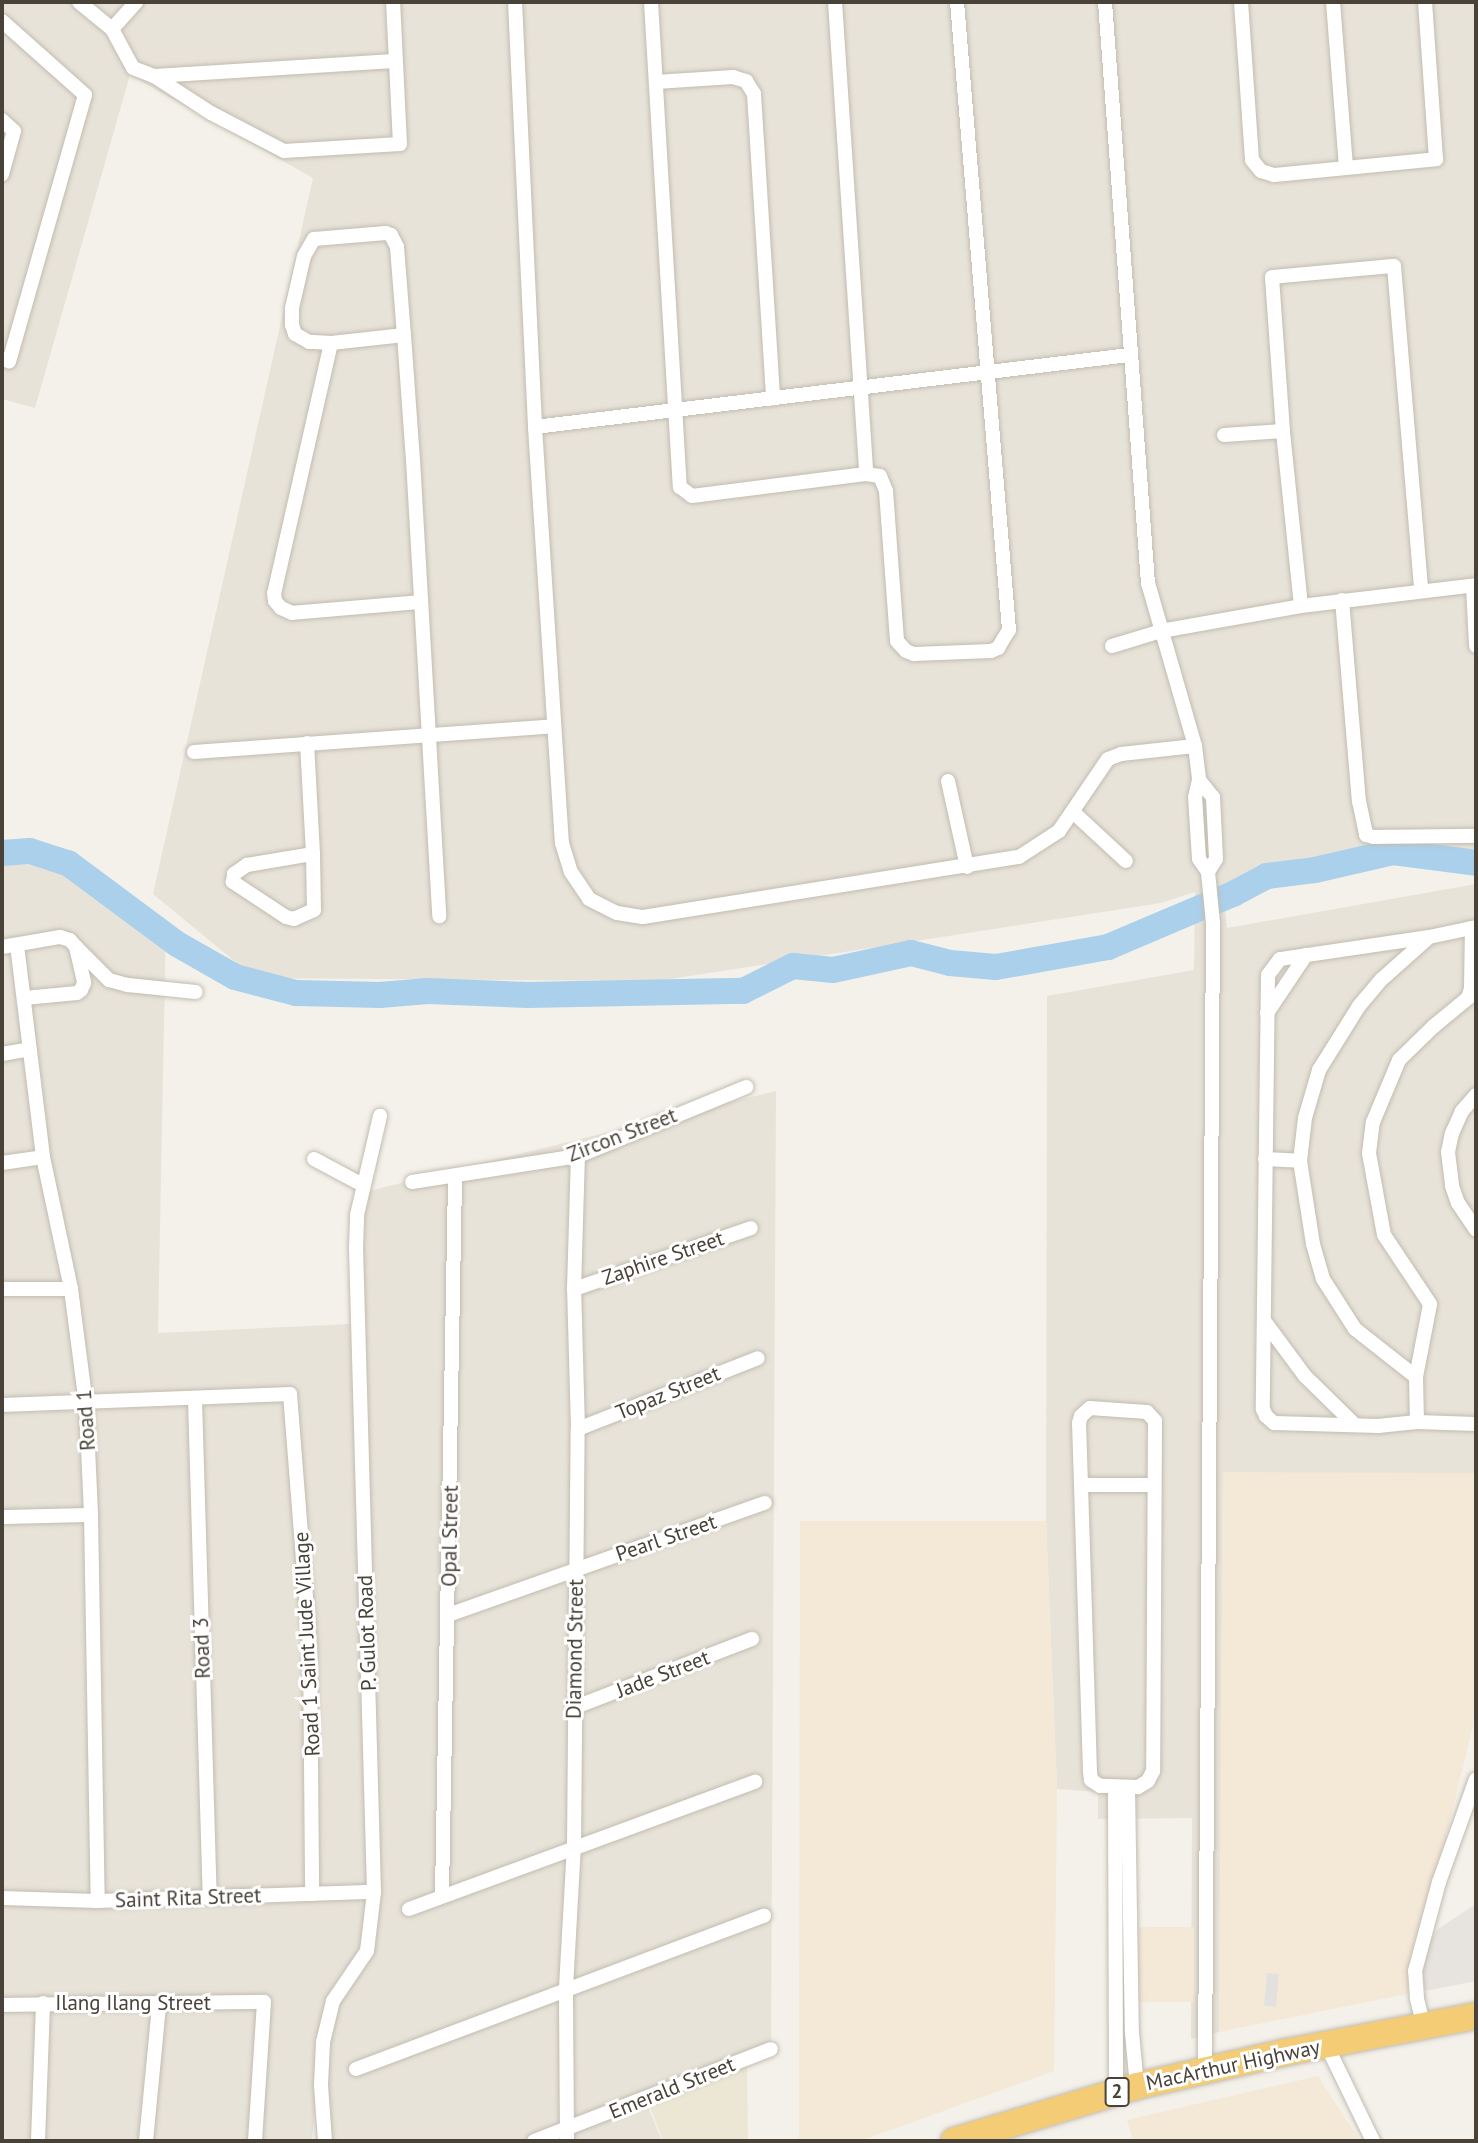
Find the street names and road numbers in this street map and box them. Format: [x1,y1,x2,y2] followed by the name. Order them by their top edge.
[564,1103,680,1167] street label: Zircon Street
[599,1225,727,1291] street label: Zaphire Street
[612,1361,724,1425] street label: Topaz Street
[71,1388,101,1452] street label: Road 1
[437,1485,463,1587] street label: Opal Street
[612,1509,720,1567] street label: Pearl Street
[289,1531,325,1757] street label: Road 1 Saint Jude Village
[352,1574,382,1692] street label: P. Gulot Road
[561,1579,589,1719] street label: Diamond Street
[188,1617,216,1679] street label: Road 3
[613,1645,713,1703] street label: Jade Street
[114,1883,262,1913] street label: Saint Rita Street
[55,1990,211,2016] street label: Ilang Ilang Street
[1144,2034,1322,2096] street label: MacArthur Highway
[606,2051,738,2125] street label: Emerald Street
[1103,2076,1131,2108] road number: 2

